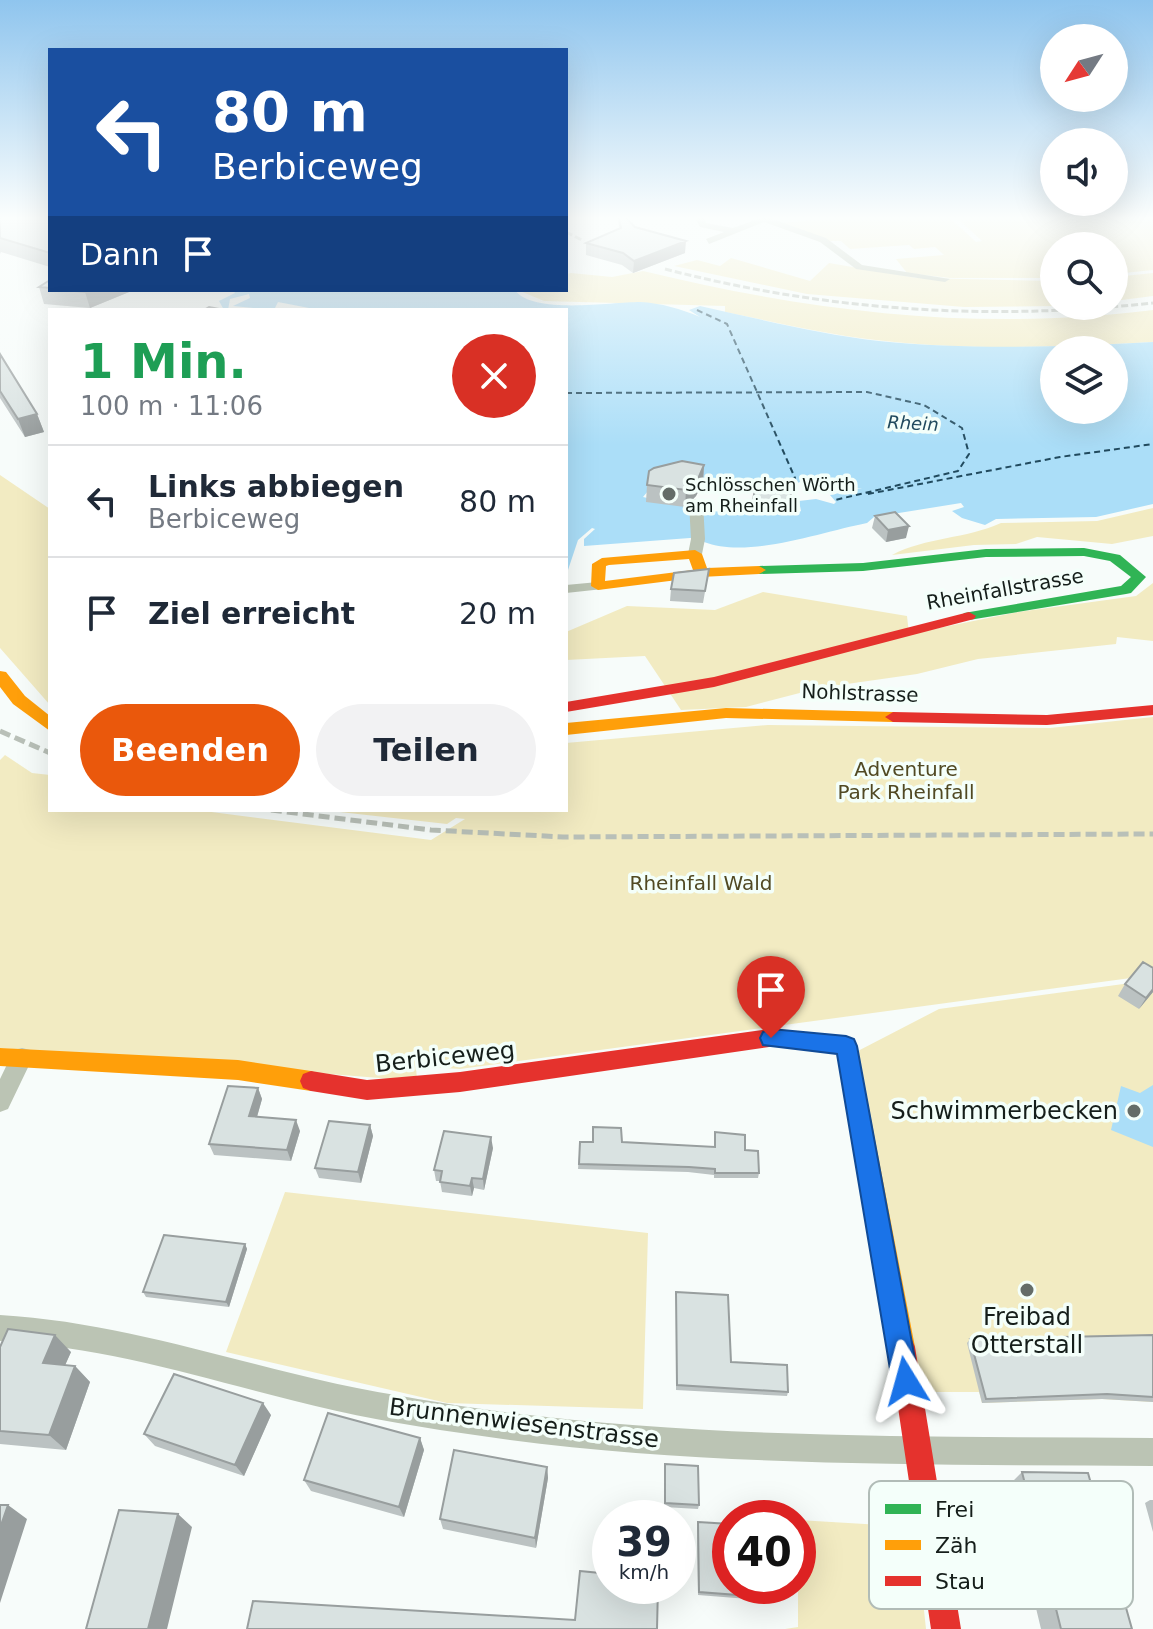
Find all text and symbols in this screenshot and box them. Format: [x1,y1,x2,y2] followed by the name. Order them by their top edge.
[1040,24,1128,112] north arrow
[1040,24,1128,424] map controls
[212,79,368,144] text: 80 m
[80,80,184,184] icon: left
[1040,128,1128,216] button: sound
[212,146,423,187] text: Berbiceweg
[176,232,220,276] icon: arrive
[1040,232,1128,320] button: search
[80,237,160,272] text: Dann
[80,333,247,389] text: 1 Min.
[452,334,536,418] button: close
[1040,336,1128,424] button: layers
[80,391,263,421] text: 100 m · 11:06
[887,411,939,435] water label: Rhein
[148,469,404,504] text: Links abbiegen
[685,474,856,516] place label: Schlösschen Wörth am Rheinfall
[80,479,124,523] icon: left
[459,484,536,519] text: 80 m
[660,485,678,503] marker: Schlösschen Wörth am Rheinfall
[148,504,300,534] text: Berbiceweg
[924,563,1086,615] street label: Rheinfallstrasse
[80,591,124,635] icon: arrive
[148,596,355,631] text: Ziel erreicht
[459,596,536,631] text: 20 m
[801,679,919,707] street label: Nohlstrasse
[80,704,300,796] button: Beenden
[316,704,536,796] button: Teilen
[837,757,975,804] park label: Adventure Park Rheinfall
[630,871,772,895] park label: Rheinfall Wald
[737,956,805,1038] pin
[749,968,793,1012] icon: arrive
[374,1036,516,1078] street label: Berbiceweg
[890,1097,1118,1125] place label: Schwimmerbecken
[1125,1102,1143,1120] marker: Schwimmerbecken
[1018,1281,1036,1299] marker: Freibad Otterstall
[971,1303,1083,1359] place label: Freibad Otterstall
[864,1339,948,1423] position arrow
[387,1393,661,1453] street label: Brunnenwiesenstrasse
[869,1481,1133,1609] legend
[935,1497,974,1522] text: Frei
[712,1500,816,1604] speed limit sign: 40
[616,1519,672,1565] text: 39
[935,1533,978,1558] text: Zäh
[619,1560,669,1584] text: km/h
[935,1569,985,1594] text: Stau

